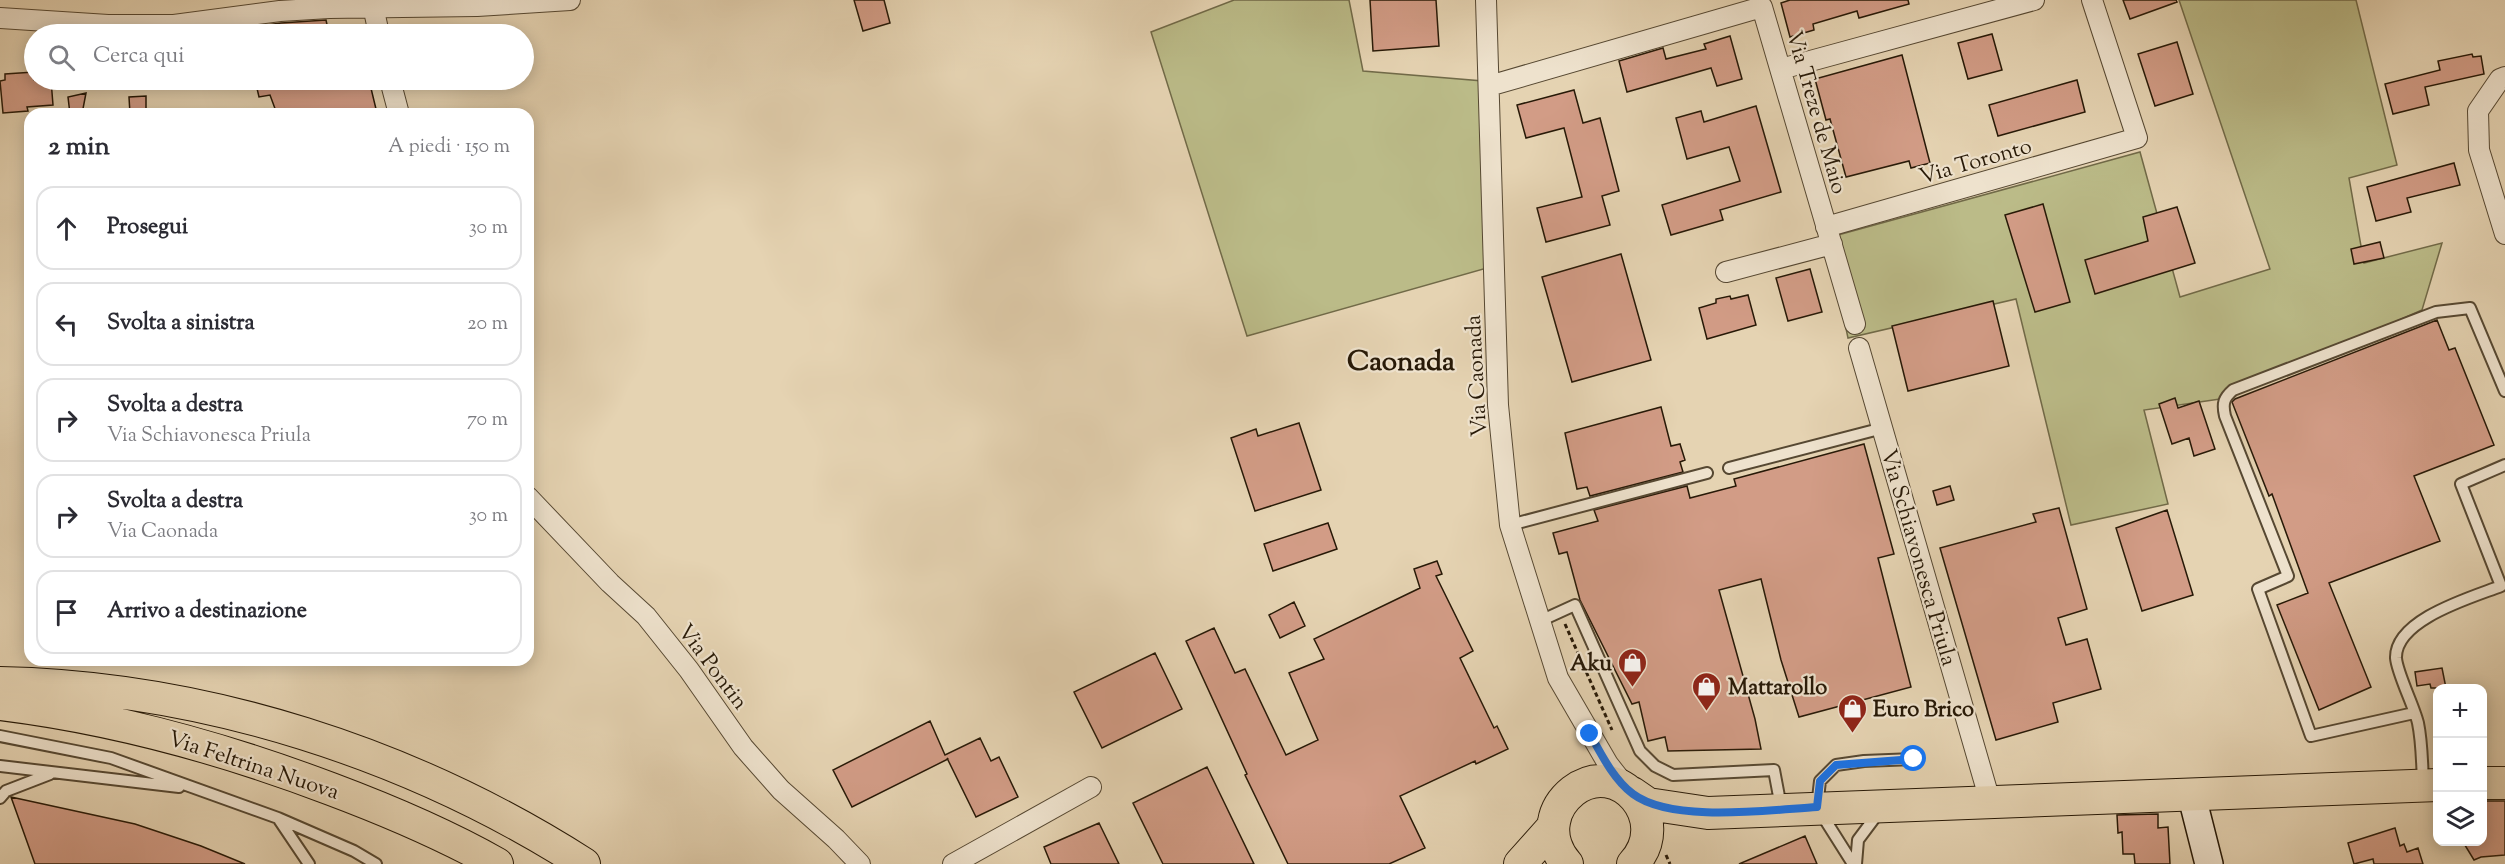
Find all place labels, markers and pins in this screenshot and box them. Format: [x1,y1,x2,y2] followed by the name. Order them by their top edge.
[1617,646,1649,688] shop icon: Aku
[1570,649,1612,681] place label: Aku
[1691,670,1723,712] shop icon: Mattarollo
[1728,673,1827,705] place label: Mattarollo
[1836,692,1868,734] shop icon: Euro Brico
[1873,695,1974,727] place label: Euro Brico

